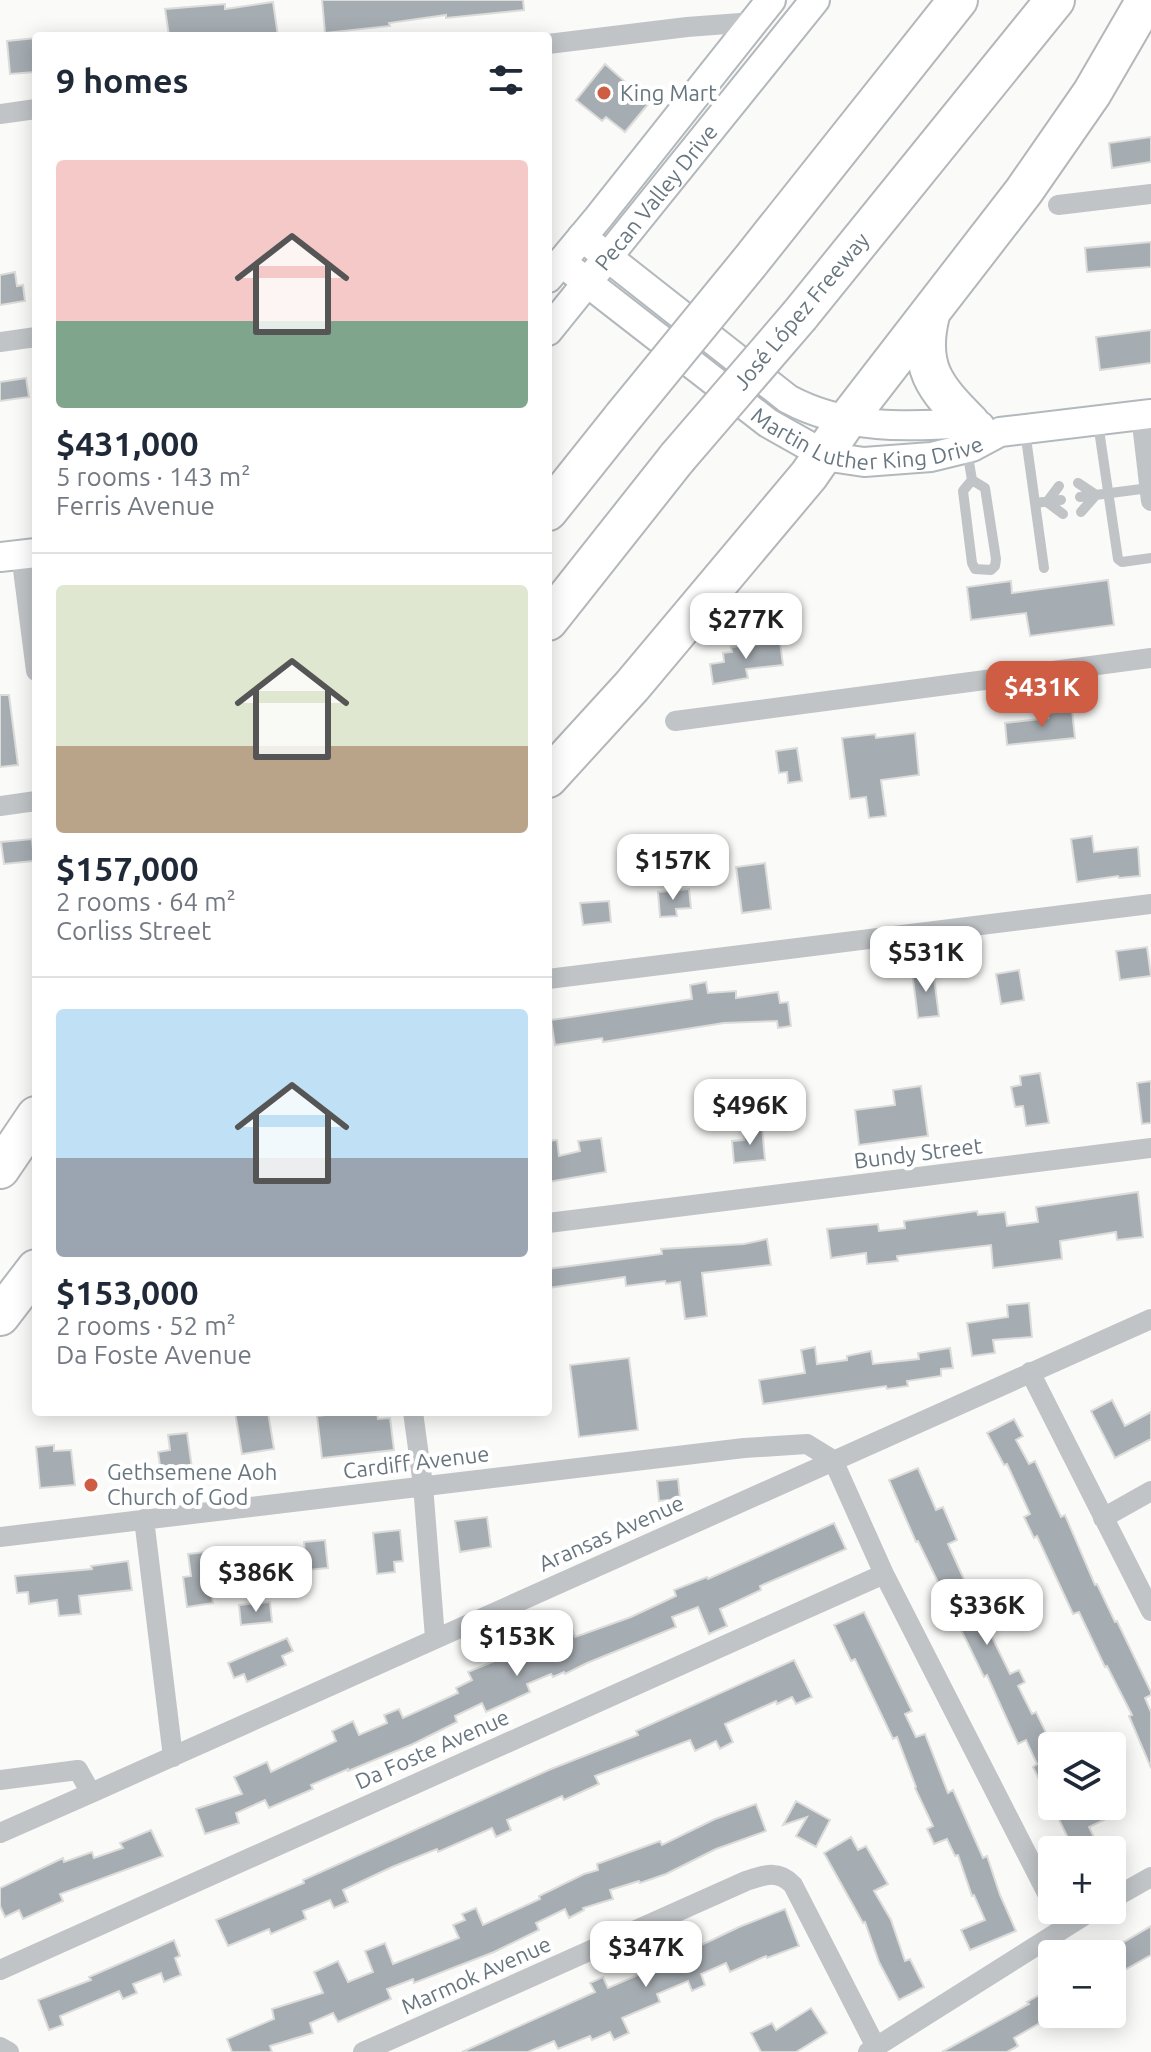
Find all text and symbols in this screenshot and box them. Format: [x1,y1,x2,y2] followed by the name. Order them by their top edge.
[484,58,528,102] icon: filters
[56,61,189,99] text: 9 homes
[620,80,717,105] place label: King Mart
[595,84,613,102] marker: King Mart
[589,119,722,275] street label: Pecan Valley Drive
[220,212,364,356] icon: home
[728,227,874,394] street label: José López Freeway
[747,402,987,475] street label: Martin Luther King Drive
[56,424,199,462] text: $431,000
[56,462,251,491] text: 5 rooms · 143 m²
[56,491,215,520] text: Ferris Avenue
[690,593,802,661] pin: $277K
[708,604,784,633] text: $277K
[220,637,364,781] icon: home
[986,661,1098,729] pin: $431K
[1004,672,1080,701] text: $431K
[617,834,729,902] pin: $157K
[635,845,711,874] text: $157K
[56,849,199,887] text: $157,000
[56,887,236,916] text: 2 rooms · 64 m²
[56,916,211,945] text: Corliss Street
[870,926,982,994] pin: $531K
[888,937,964,966] text: $531K
[220,1061,364,1205] icon: home
[694,1079,806,1147] pin: $496K
[712,1090,788,1119] text: $496K
[852,1132,984,1173] street label: Bundy Street
[56,1273,199,1311] text: $153,000
[56,1311,236,1340] text: 2 rooms · 52 m²
[56,1340,252,1369] text: Da Foste Avenue
[341,1440,491,1483] street label: Cardiff Avenue
[107,1459,277,1509] place label: Gethsemene Aoh Church of God
[82,1476,100,1494] marker: Gethsemene Aoh Church of God
[534,1489,687,1576] street label: Aransas Avenue
[200,1546,312,1614] pin: $386K
[218,1557,294,1586] text: $386K
[931,1579,1043,1647] pin: $336K
[949,1590,1025,1619] text: $336K
[461,1610,573,1678] pin: $153K
[479,1621,555,1650] text: $153K
[351,1703,513,1794] street label: Da Foste Avenue
[1038,1732,1126,2028] map controls
[1038,1732,1126,1820] button: layers
[1038,1836,1126,1924] button: +
[590,1921,702,1989] pin: $347K
[397,1930,554,2019] street label: Marmok Avenue
[608,1932,684,1961] text: $347K
[1038,1940,1126,2028] button: −

